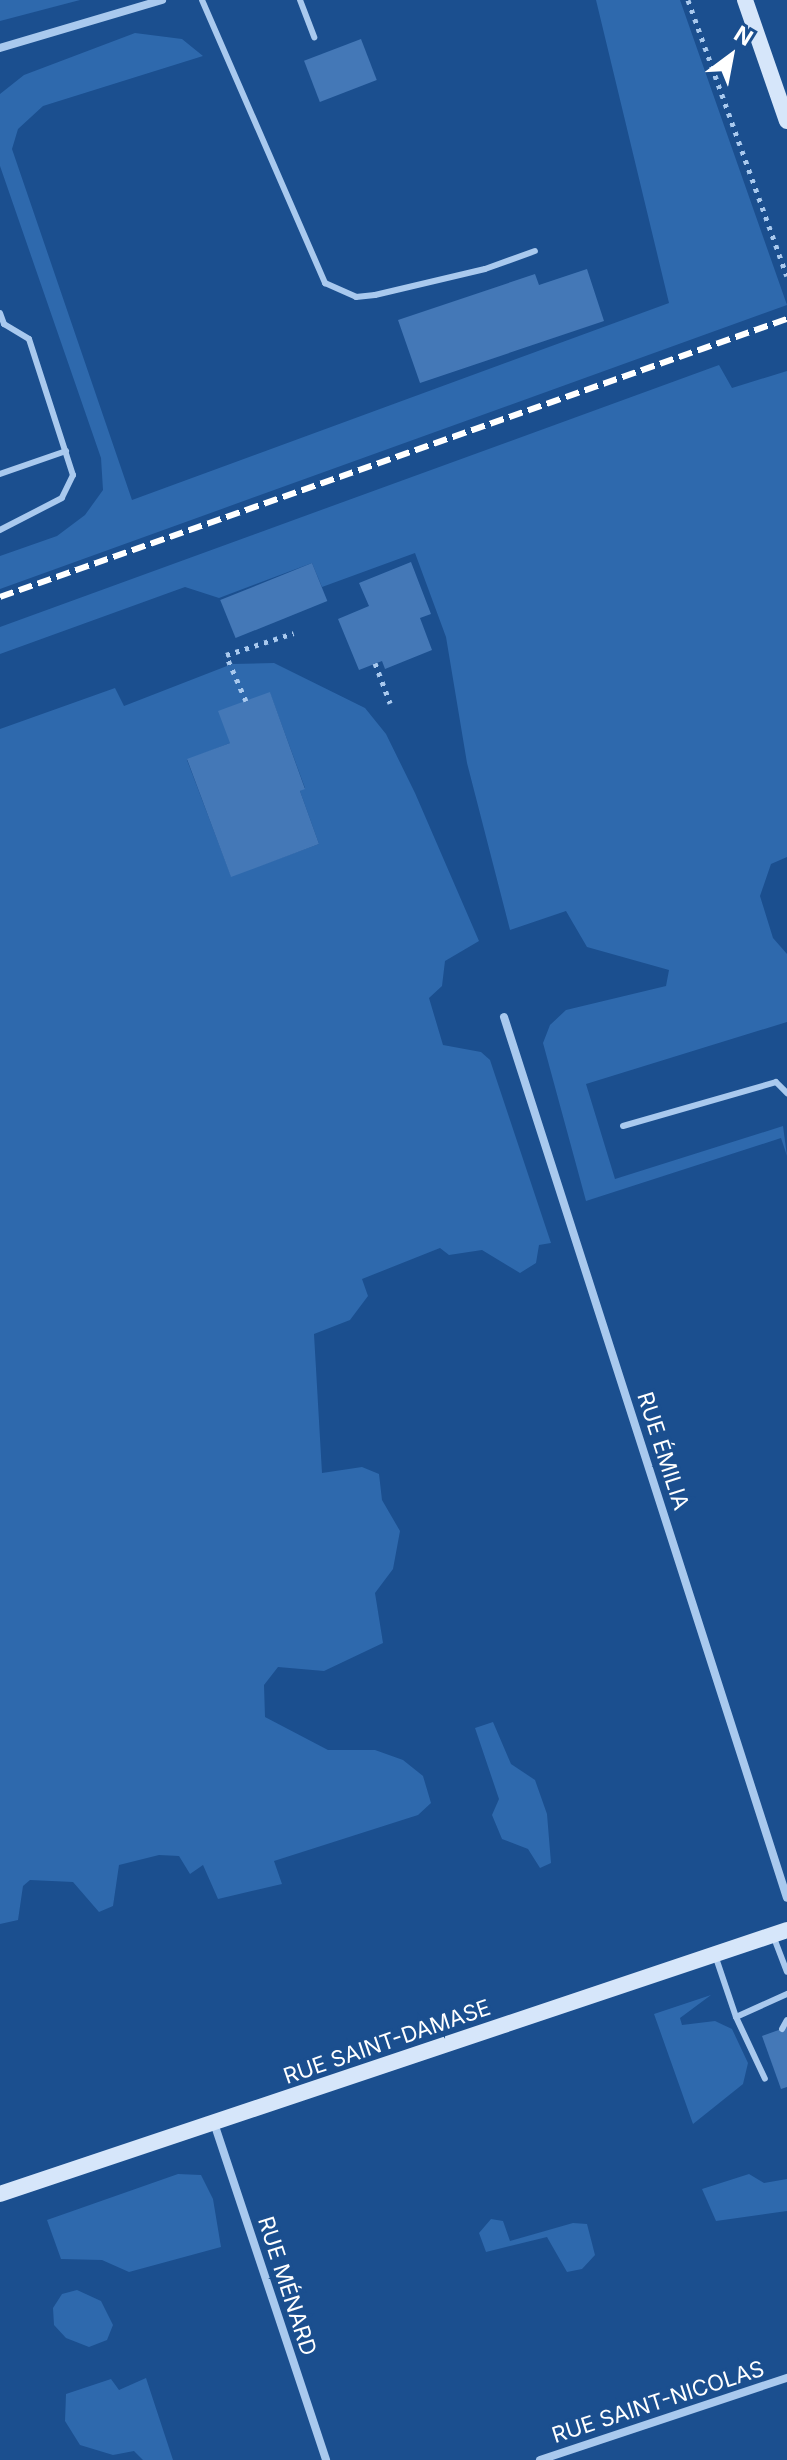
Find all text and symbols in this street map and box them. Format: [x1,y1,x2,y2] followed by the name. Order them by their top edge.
[691,16,771,96] north arrow
[730,20,758,51] text: N
[632,1389,694,1513] street label: RUE ÉMILIA
[280,1994,494,2090] street label: RUE SAINT-DAMASE
[252,2213,322,2359] street label: RUE MÉNARD
[549,2355,767,2449] street label: RUE SAINT-NICOLAS

